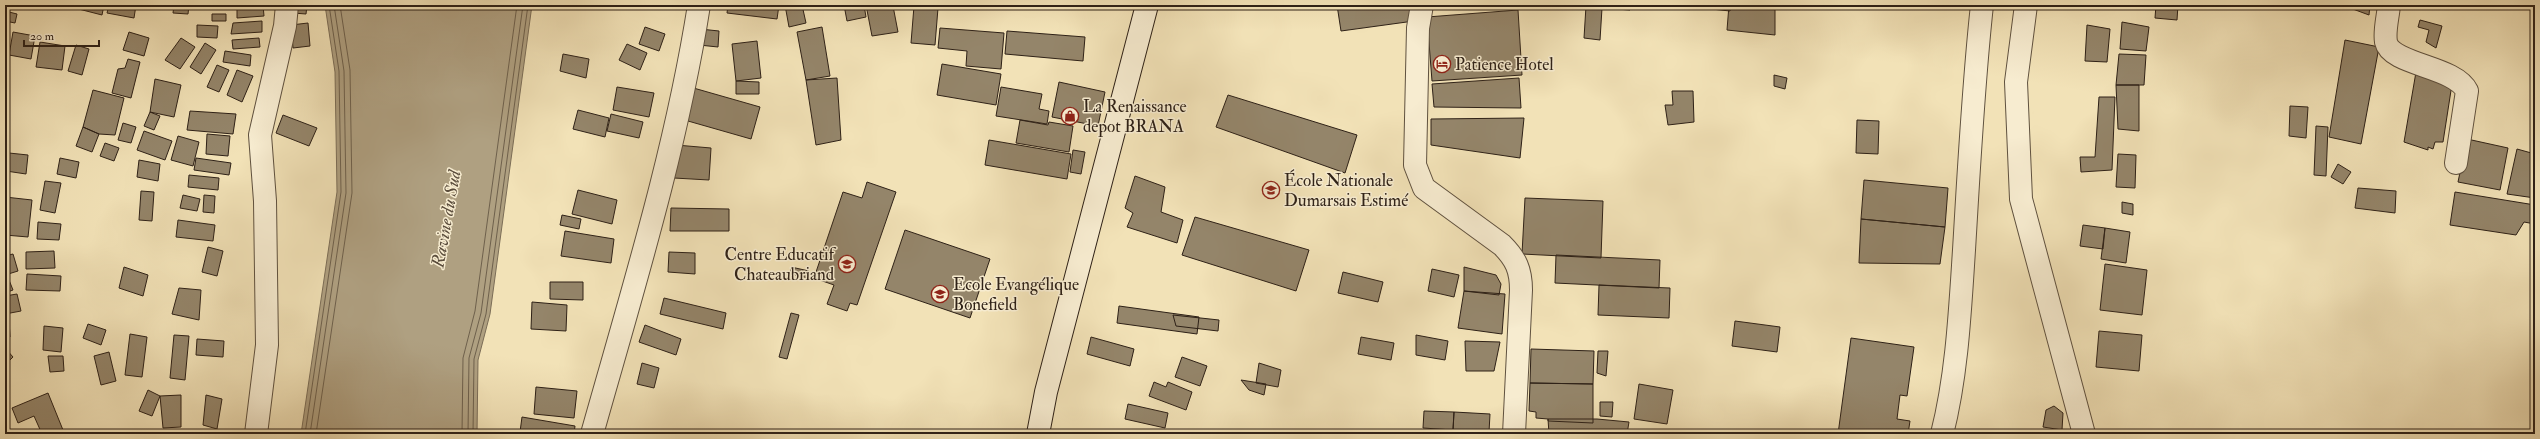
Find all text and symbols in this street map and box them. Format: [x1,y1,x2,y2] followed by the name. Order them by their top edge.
[24,22,99,48] scale bar
[30,29,55,44] text: 20 m
[1432,54,1452,74] hotel icon: Patience Hotel
[1455,54,1554,75] place label: Patience Hotel
[1083,96,1187,138] place label: La Renaissance depot BRANA
[1060,106,1080,126] shop icon: La Renaissance depot BRANA
[426,167,467,271] water label: Ravine du Sud
[1284,169,1409,211] place label: École Nationale Dumarsais Estimé
[1261,180,1281,200] school or university icon: École Nationale Dumarsais Estimé
[724,244,836,285] place label: Centre Educatif Chateaubriand
[837,254,857,274] school or university icon: Centre Educatif Chateaubriand
[953,274,1079,315] place label: Ecole Evangélique Bonefield
[930,284,950,304] school or university icon: Ecole Evangélique Bonefield

